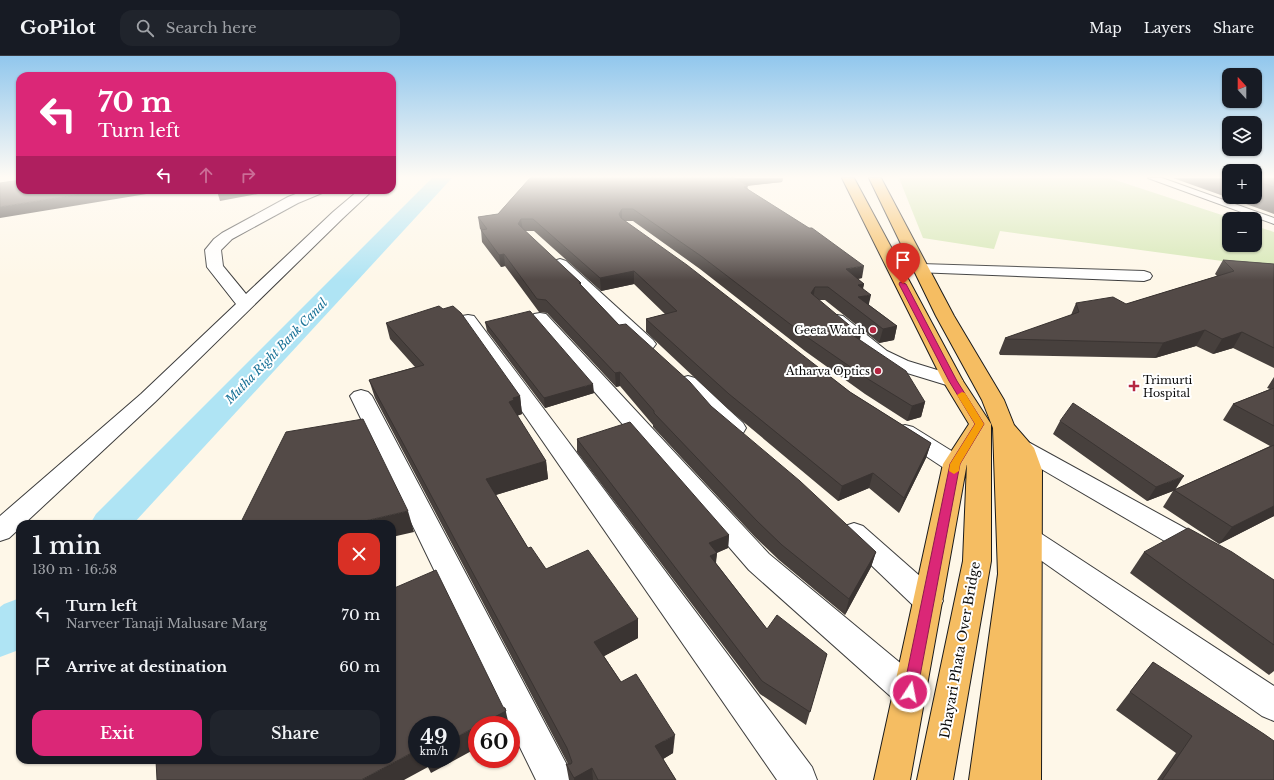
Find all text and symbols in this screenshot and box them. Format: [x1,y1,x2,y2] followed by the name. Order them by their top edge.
[120,10,400,46] search box
[20,16,96,39] text: GoPilot
[134,17,156,39] icon: search
[166,18,257,37] text: Search here
[1089,19,1122,37] text: Map
[1144,19,1191,37] text: Layers
[1213,19,1254,37] text: Share
[1222,68,1262,108] north arrow
[1222,68,1262,252] map controls
[98,85,172,120] text: 70 m
[32,88,84,140] icon: left
[1222,116,1262,156] button: layers
[98,120,180,142] text: Turn left
[153,164,175,186] icon: left
[195,164,217,186] icon: ahead
[237,164,259,186] icon: right
[1222,164,1262,204] button: +
[1222,212,1262,252] button: −
[886,243,920,284] pin
[892,249,914,271] icon: arrive
[221,295,330,407] water label: Mutha Right Bank Canal
[794,323,865,337] place label: Geeta Watch
[868,325,878,335] marker: Geeta Watch
[785,364,870,378] place label: Atharva Optics
[873,366,883,376] marker: Atharva Optics
[1143,373,1193,400] place label: Trimurti Hospital
[1128,380,1140,392] marker: Trimurti Hospital
[32,531,101,560] text: 1 min
[338,533,380,575] button: close
[936,560,984,740] street label: Dhayari Phata Over Bridge
[32,561,117,578] text: 130 m · 16:58
[66,596,137,615] text: Turn left
[32,603,54,625] icon: left
[341,605,380,624] text: 70 m
[66,615,267,632] text: Narveer Tanaji Malusare Marg
[32,655,54,677] icon: arrive
[66,657,227,676] text: Arrive at destination
[339,657,380,676] text: 60 m
[889,671,931,713] position arrow
[32,710,202,756] button: Exit
[210,710,380,756] button: Share
[468,716,520,768] speed limit sign: 60
[421,725,447,749] text: 49
[420,745,448,758] text: km/h

